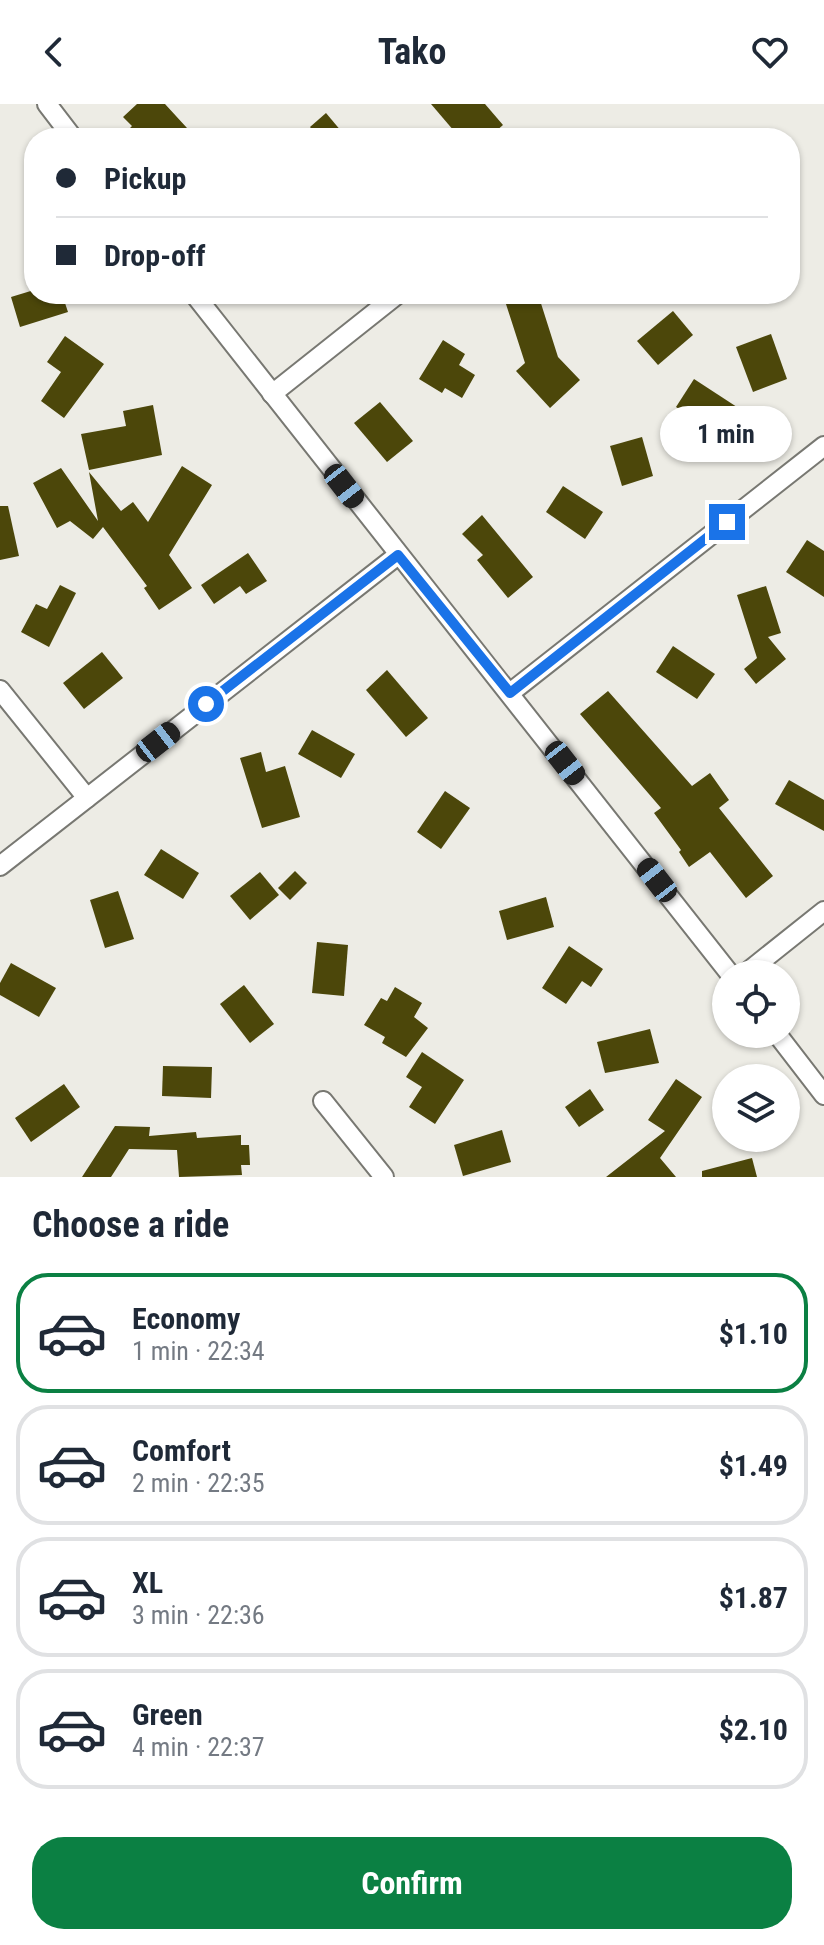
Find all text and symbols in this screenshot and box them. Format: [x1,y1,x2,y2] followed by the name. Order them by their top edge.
[32,30,76,74] icon: back
[748,30,792,74] icon: heart
[378,31,446,73] text: Tako
[104,161,186,196] text: Pickup
[104,238,206,273] text: Drop-off
[661,406,793,462] callout: 1 min
[697,419,755,449] text: 1 min
[320,460,368,512] car
[709,504,745,540] route end
[188,686,224,722] route start
[132,718,184,766] car
[541,737,589,789] car
[633,854,681,906] car
[712,960,800,1152] map controls
[712,960,800,1048] button: locate
[712,1064,800,1152] button: layers
[32,1204,229,1246] text: Choose a ride
[36,1297,108,1369] icon: car
[132,1301,240,1336] text: Economy
[719,1316,788,1351] text: $1.10
[132,1336,265,1366] text: 1 min · 22:34
[36,1429,108,1501] icon: car
[132,1433,231,1468] text: Comfort
[719,1448,788,1483] text: $1.49
[132,1468,265,1498] text: 2 min · 22:35
[36,1561,108,1633] icon: car
[132,1565,163,1600] text: XL
[719,1580,788,1615] text: $1.87
[132,1600,265,1630] text: 3 min · 22:36
[36,1693,108,1765] icon: car
[132,1697,203,1732] text: Green
[719,1712,788,1747] text: $2.10
[132,1732,265,1762] text: 4 min · 22:37
[32,1837,792,1929] button: Confirm

